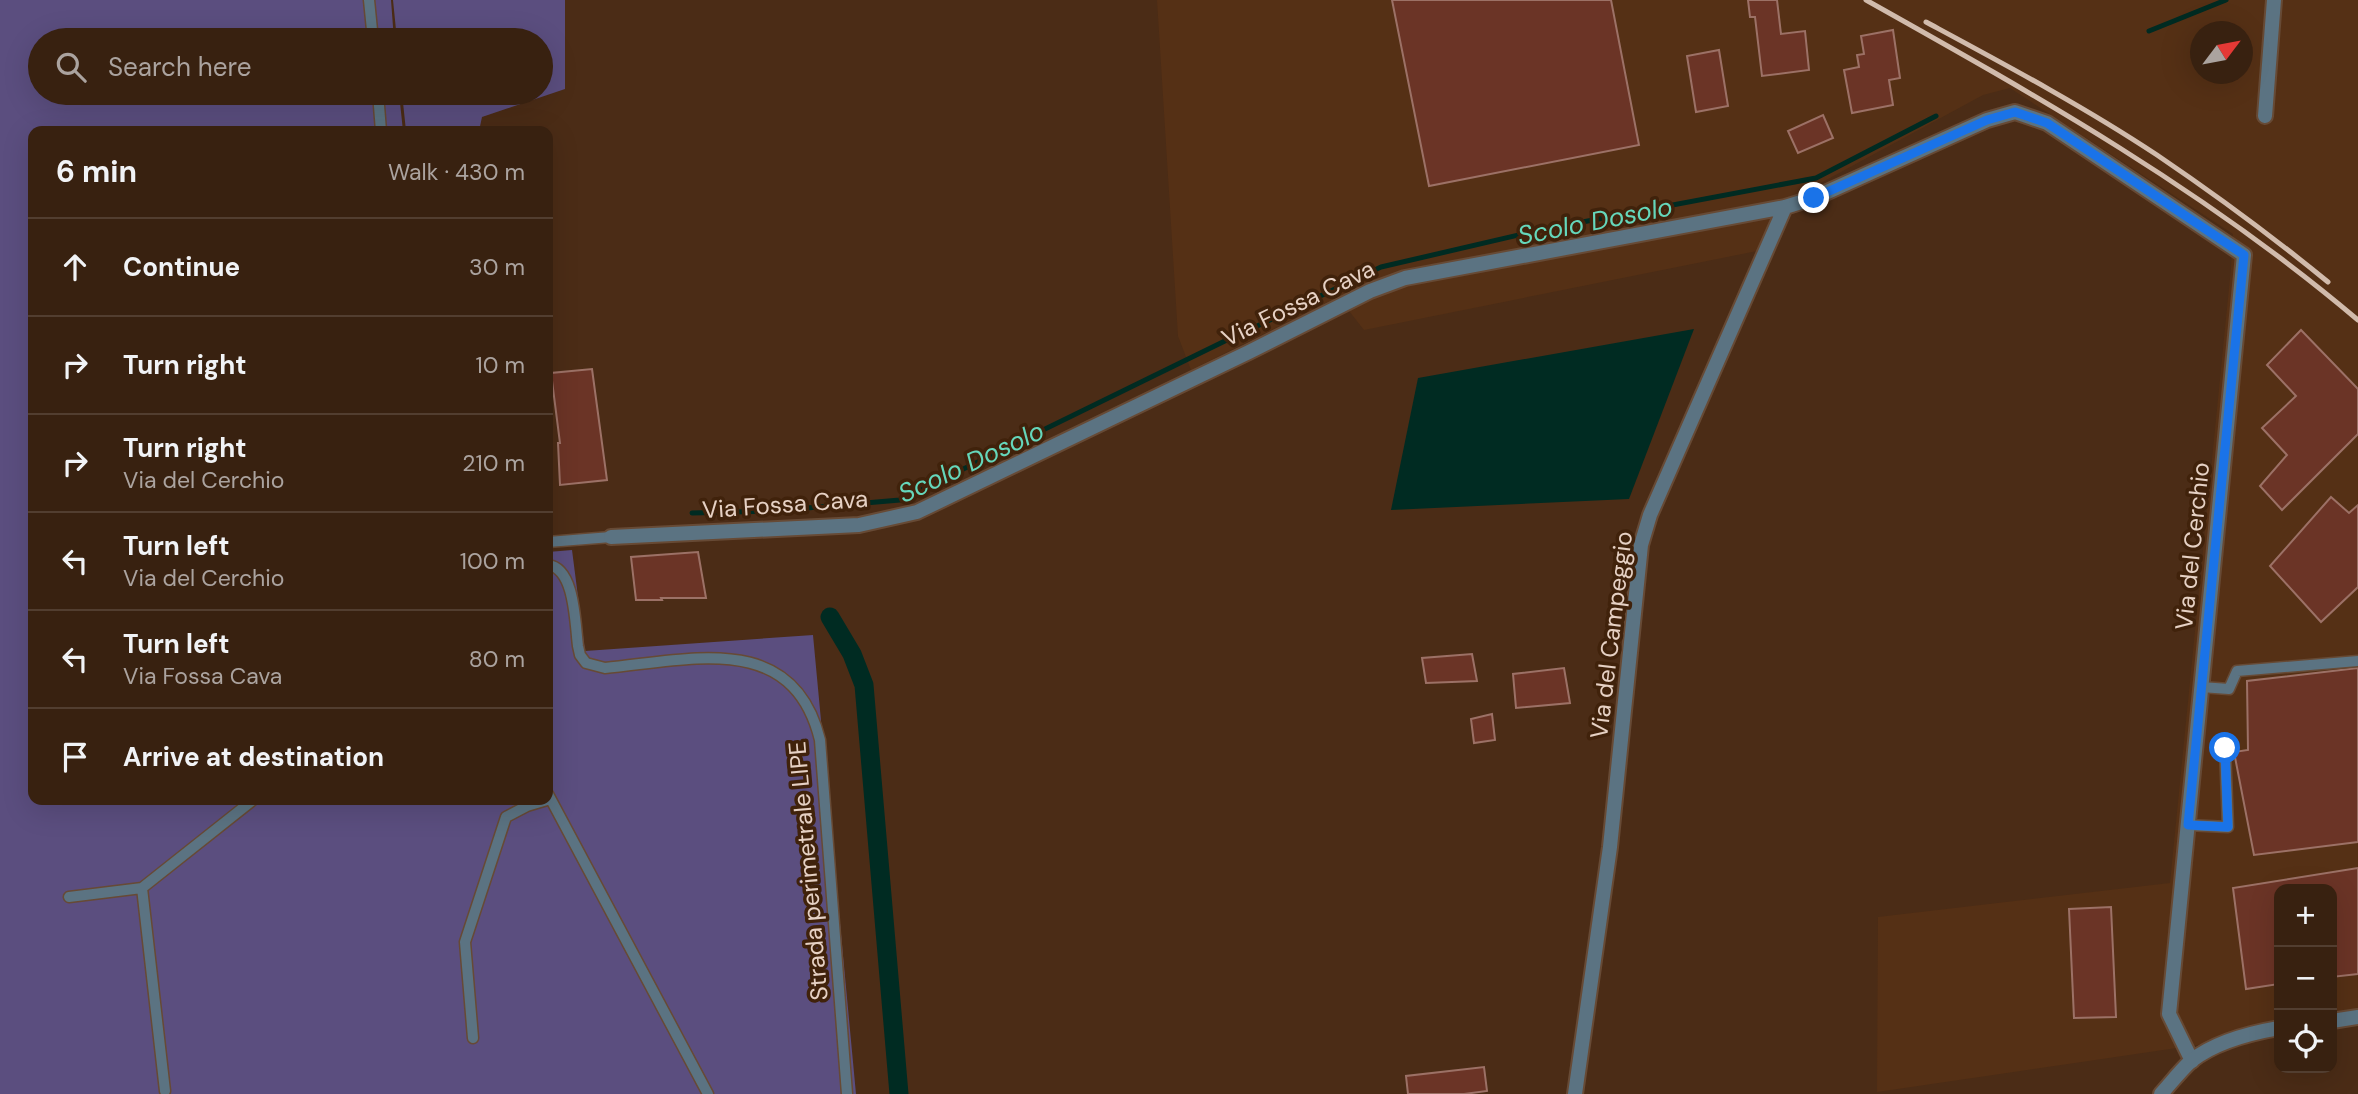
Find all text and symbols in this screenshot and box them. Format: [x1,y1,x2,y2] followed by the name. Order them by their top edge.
[2190,21,2253,84] north arrow
[28,28,553,105] search box
[52,48,90,86] icon: search
[108,50,251,84] text: Search here
[56,152,137,191] text: 6 min
[388,157,525,187] text: Walk · 430 m
[1798,182,1829,213] route end
[1515,189,1675,253] water label: Scolo Dosolo
[56,248,94,286] icon: ahead
[123,250,240,284] text: Continue
[469,252,525,282] text: 30 m
[1216,253,1380,353] street label: Via Fossa Cava
[56,346,94,384] icon: right
[123,348,247,382] text: Turn right
[475,350,525,380] text: 10 m
[893,413,1049,511] water label: Scolo Dosolo
[123,431,247,465] text: Turn right
[56,444,94,482] icon: right
[462,448,525,478] text: 210 m
[2168,461,2216,631] street label: Via del Cerchio
[123,465,284,495] text: Via del Cerchio
[701,483,869,525] street label: Via Fossa Cava
[123,529,230,563] text: Turn left
[1583,530,1639,740] street label: Via del Campeggio
[56,542,94,580] icon: left
[460,546,525,576] text: 100 m
[123,563,284,593] text: Via del Cerchio
[123,627,230,661] text: Turn left
[56,640,94,678] icon: left
[469,644,525,674] text: 80 m
[123,661,282,691] text: Via Fossa Cava
[2209,732,2240,763] route start
[56,738,94,776] icon: arrive
[123,740,384,774] text: Arrive at destination
[781,740,835,1002] street label: Strada perimetrale LIPE
[2274,884,2337,1073] map controls
[2274,884,2337,947] button: +
[2274,947,2337,1010] button: −
[2274,1010,2337,1073] button: locate

